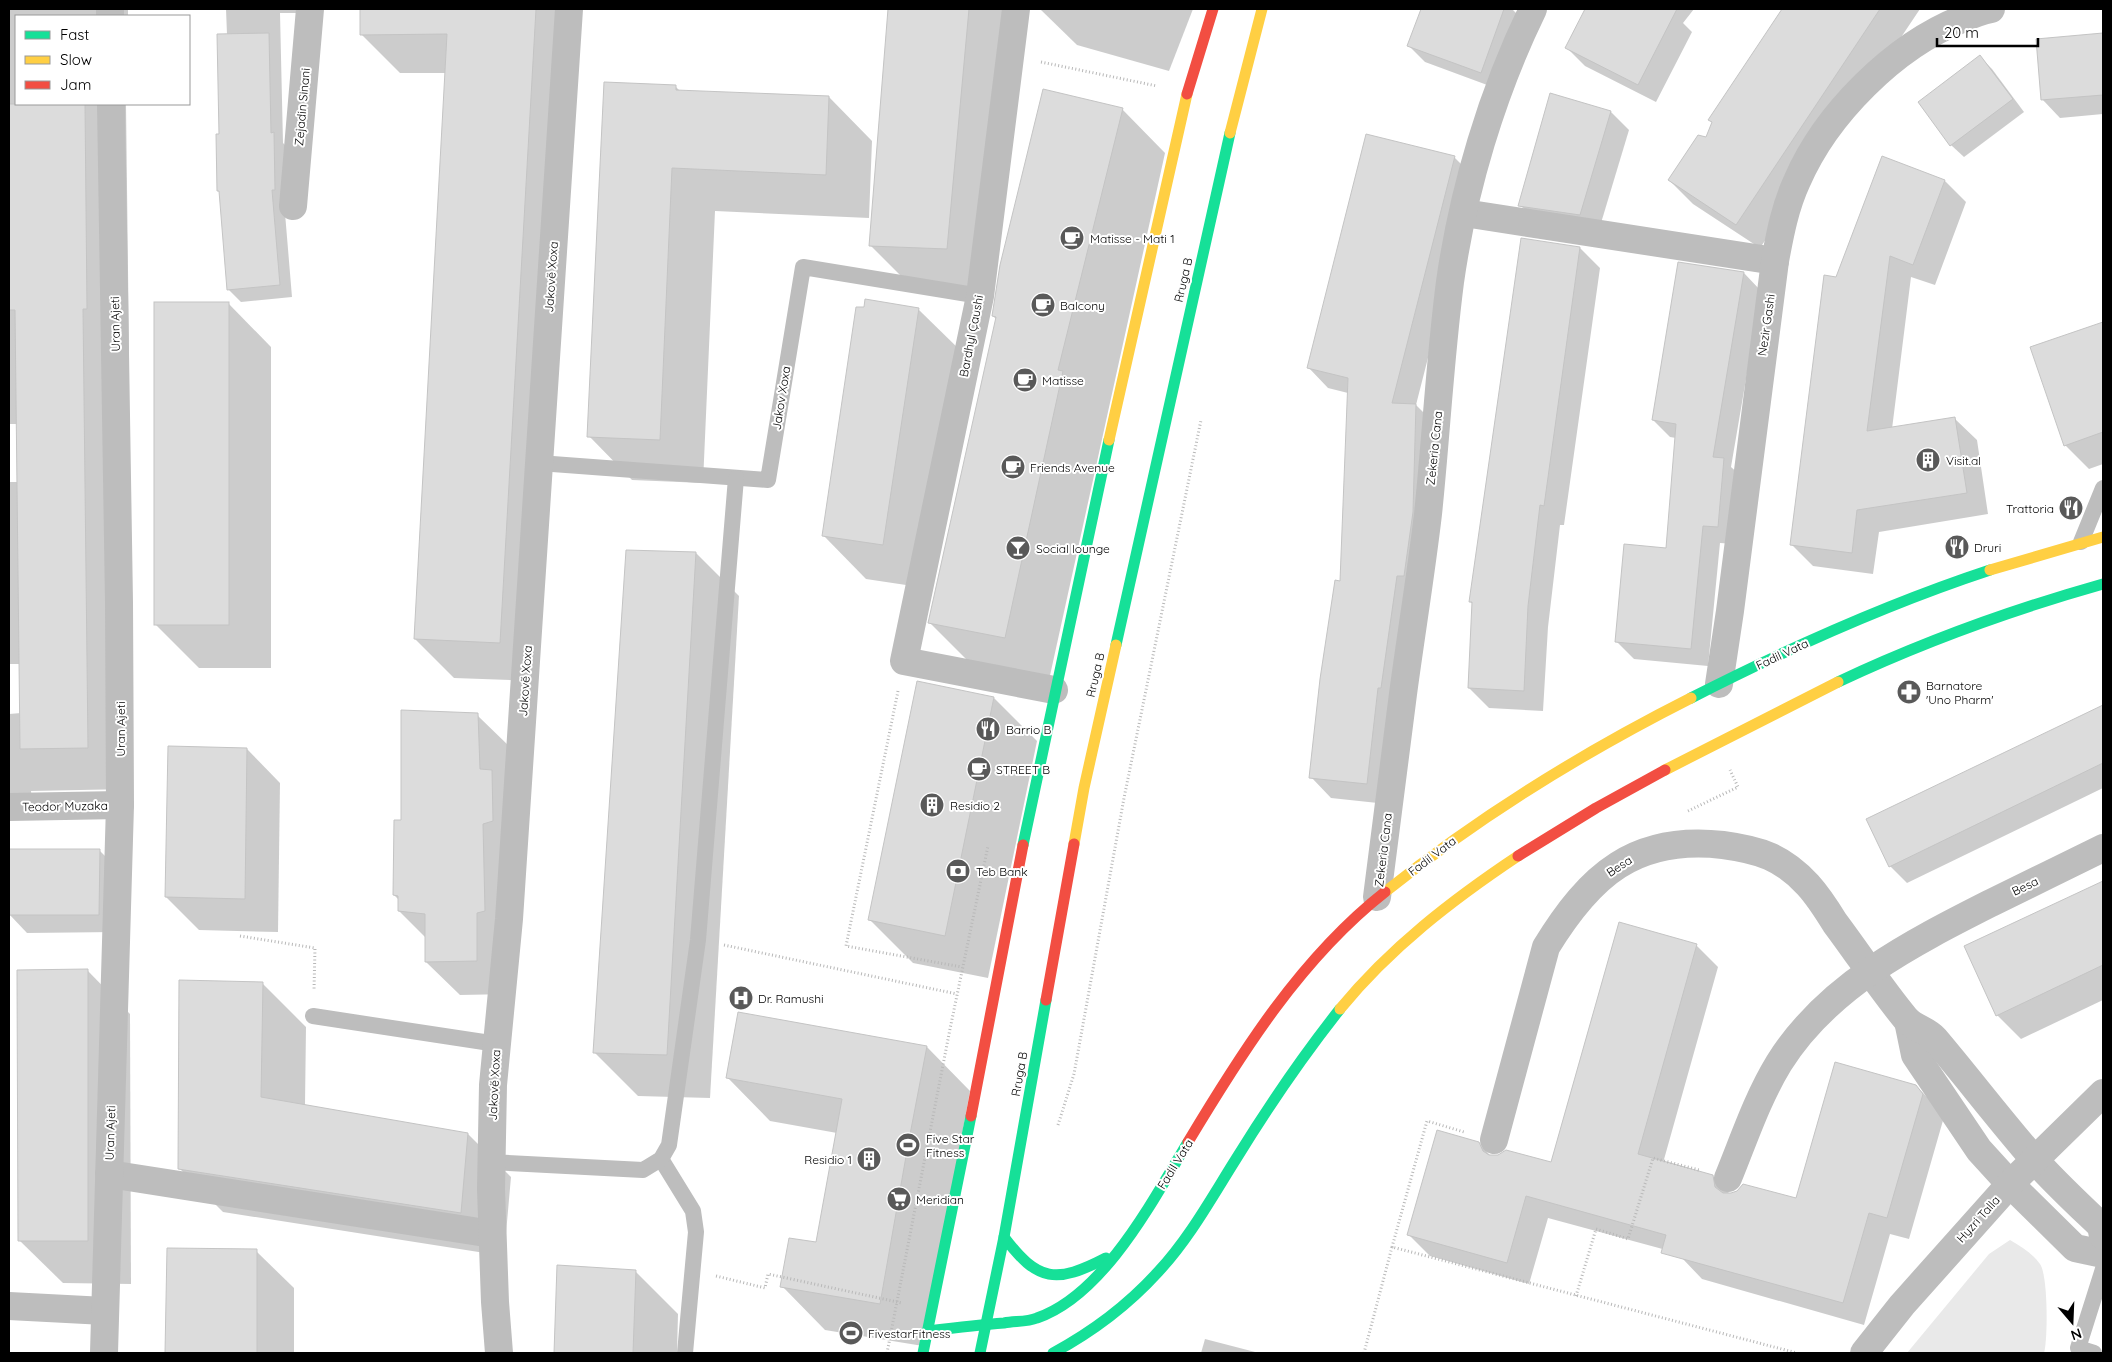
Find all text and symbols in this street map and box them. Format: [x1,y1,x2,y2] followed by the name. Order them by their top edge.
[15,15,190,105] legend
[1937,15,2038,47] scale bar
[1944,23,1979,42] text: 20 m
[60,25,89,44] text: Fast
[60,50,92,69] text: Slow
[291,67,313,147] street label: Zejadin Sinani
[60,75,91,94] text: Jam
[1059,225,1085,251] cafe icon: Matisse - Mati 1
[1090,231,1175,246] place label: Matisse - Mati 1
[541,241,561,313] street label: Jakovë Xoxa
[1171,256,1195,304] street label: Rruga B
[1030,292,1056,318] cafe icon: Balcony
[1754,293,1778,357] street label: Nezir Gashi
[956,294,986,378] street label: Bardhyl Çaushi
[107,296,123,352] street label: Uran Ajeti
[1060,298,1105,313] place label: Balcony
[769,365,793,431] street label: Jakov Xoxa
[1012,367,1038,393] cafe icon: Matisse
[1042,373,1084,388] place label: Matisse
[1423,410,1445,486] street label: Zekeria Cana
[1915,447,1941,473] building icon: Visit.al
[1946,453,1981,468] place label: Visit.al
[1000,454,1026,480] cafe icon: Friends Avenue
[1030,460,1115,475] place label: Friends Avenue
[2058,495,2084,521] restaurant icon: Trattoria
[2006,501,2054,516] place label: Trattoria
[1944,534,1970,560] restaurant icon: Druri
[1005,535,1031,561] bar icon: Social lounge
[1974,540,2001,555] place label: Druri
[1036,541,1110,556] place label: Social lounge
[1753,635,1811,673] street label: Fadil Vata
[515,645,535,717] street label: Jakovë Xoxa
[1083,651,1107,699] street label: Rruga B
[1926,678,1993,707] place label: Barnatore 'Uno Pharm'
[1896,679,1922,705] pharmacy icon: Barnatore 'Uno Pharm'
[113,702,128,756] street label: Uran Ajeti
[975,716,1001,742] restaurant icon: Barrio B
[1006,722,1051,737] place label: Barrio B
[966,756,992,782] cafe icon: STREET B
[996,762,1050,777] place label: STREET B
[919,792,945,818] building icon: Residio 2
[22,798,108,814] street label: Teodor Muzaka
[950,798,1000,813] place label: Residio 2
[1371,812,1395,888] street label: Zekeria Cana
[1405,833,1459,879] street label: Fadil Vata
[1603,852,1635,880] street label: Besa
[945,858,971,884] bank icon: Teb Bank
[976,864,1028,879] place label: Teb Bank
[2009,873,2041,899] street label: Besa
[728,985,754,1011] hospital icon: Dr. Ramushi
[758,991,824,1006] place label: Dr. Ramushi
[485,1049,503,1121] street label: Jakovë Xoxa
[1008,1050,1030,1098] street label: Rruga B
[102,1105,118,1161] street label: Uran Ajeti
[926,1131,975,1160] place label: Five Star Fitness
[895,1132,921,1158] sports icon: Five Star Fitness
[1154,1136,1196,1192] street label: Fadil Vata
[856,1146,882,1172] building icon: Residio 1
[804,1152,852,1167] place label: Residio 1
[886,1186,912,1212] supermarket icon: Meridian
[916,1192,964,1207] place label: Meridian
[1953,1193,2003,1245] street label: Hyzri Talla
[2047,1297,2097,1347] north arrow
[838,1320,864,1346] sports icon: FivestarFitness
[2068,1324,2084,1344] text: N
[868,1326,951,1341] place label: FivestarFitness

